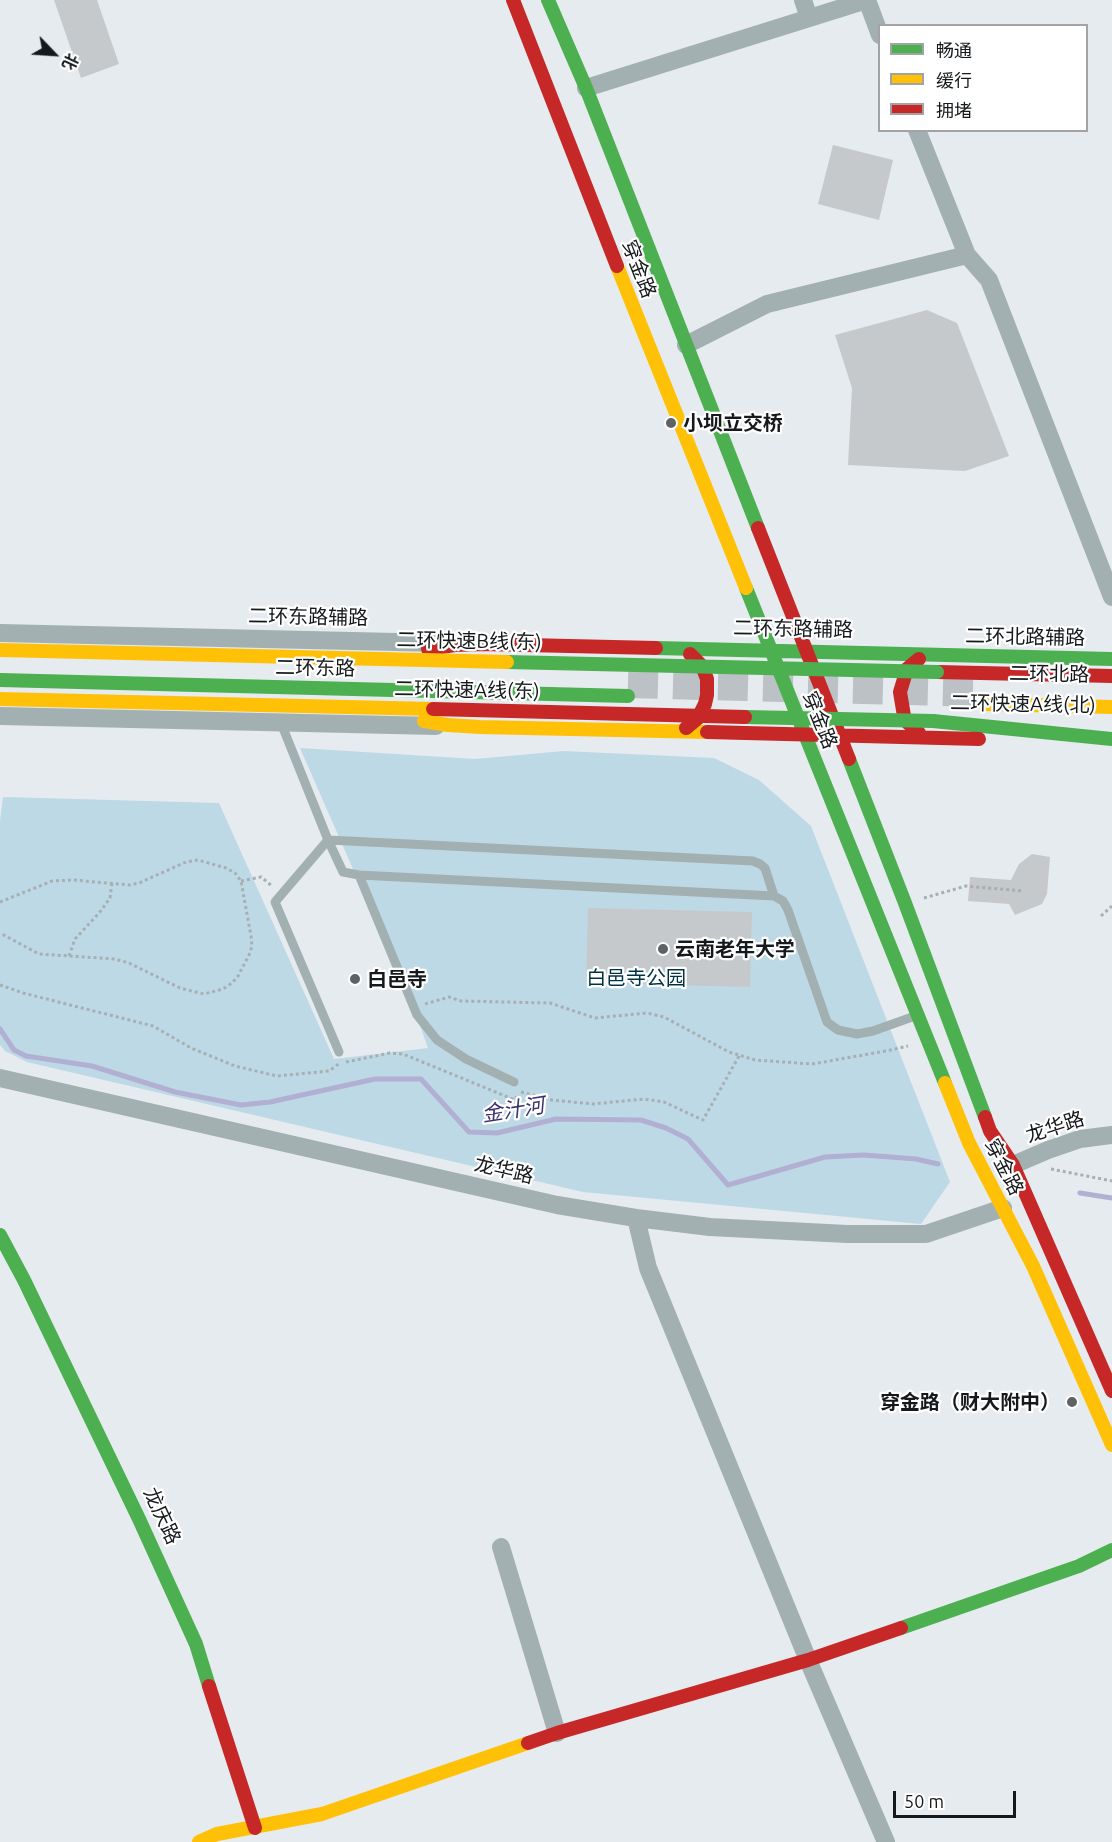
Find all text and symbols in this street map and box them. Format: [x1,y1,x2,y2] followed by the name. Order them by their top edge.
[24,24,84,84] north arrow
[878,24,1088,132] legend
[936,40,972,60] text: 畅通
[59,51,82,73] text: 北
[936,70,972,90] text: 缓行
[936,100,972,120] text: 拥堵
[617,237,661,301] street label: 穿金路
[683,411,783,435] place label: 小坝立交桥
[664,416,678,430] marker: 小坝立交桥
[248,604,368,630] street label: 二环东路辅路
[733,616,853,642] street label: 二环东路辅路
[965,624,1085,650] street label: 二环北路辅路
[396,628,542,654] street label: 二环快速B线(东)
[275,655,355,681] street label: 二环东路
[1009,661,1089,687] street label: 二环北路
[394,677,540,703] street label: 二环快速A线(东)
[798,688,842,752] street label: 穿金路
[950,691,1096,717] street label: 二环快速A线(北)
[675,937,795,961] place label: 云南老年大学
[656,942,670,956] marker: 云南老年大学
[586,966,686,990] park label: 白邑寺公园
[367,967,427,991] place label: 白邑寺
[348,972,362,986] marker: 白邑寺
[480,1093,546,1127] water label: 金汁河
[1023,1106,1087,1148] street label: 龙华路
[980,1135,1028,1199] street label: 穿金路
[472,1152,536,1188] street label: 龙华路
[880,1390,1060,1414] place label: 穿金路（财大附中）
[1065,1395,1079,1409] marker: 穿金路（财大附中）
[138,1484,186,1548] street label: 龙庆路
[896,1779,1019,1817] scale bar
[904,1791,944,1811] text: 50 m

